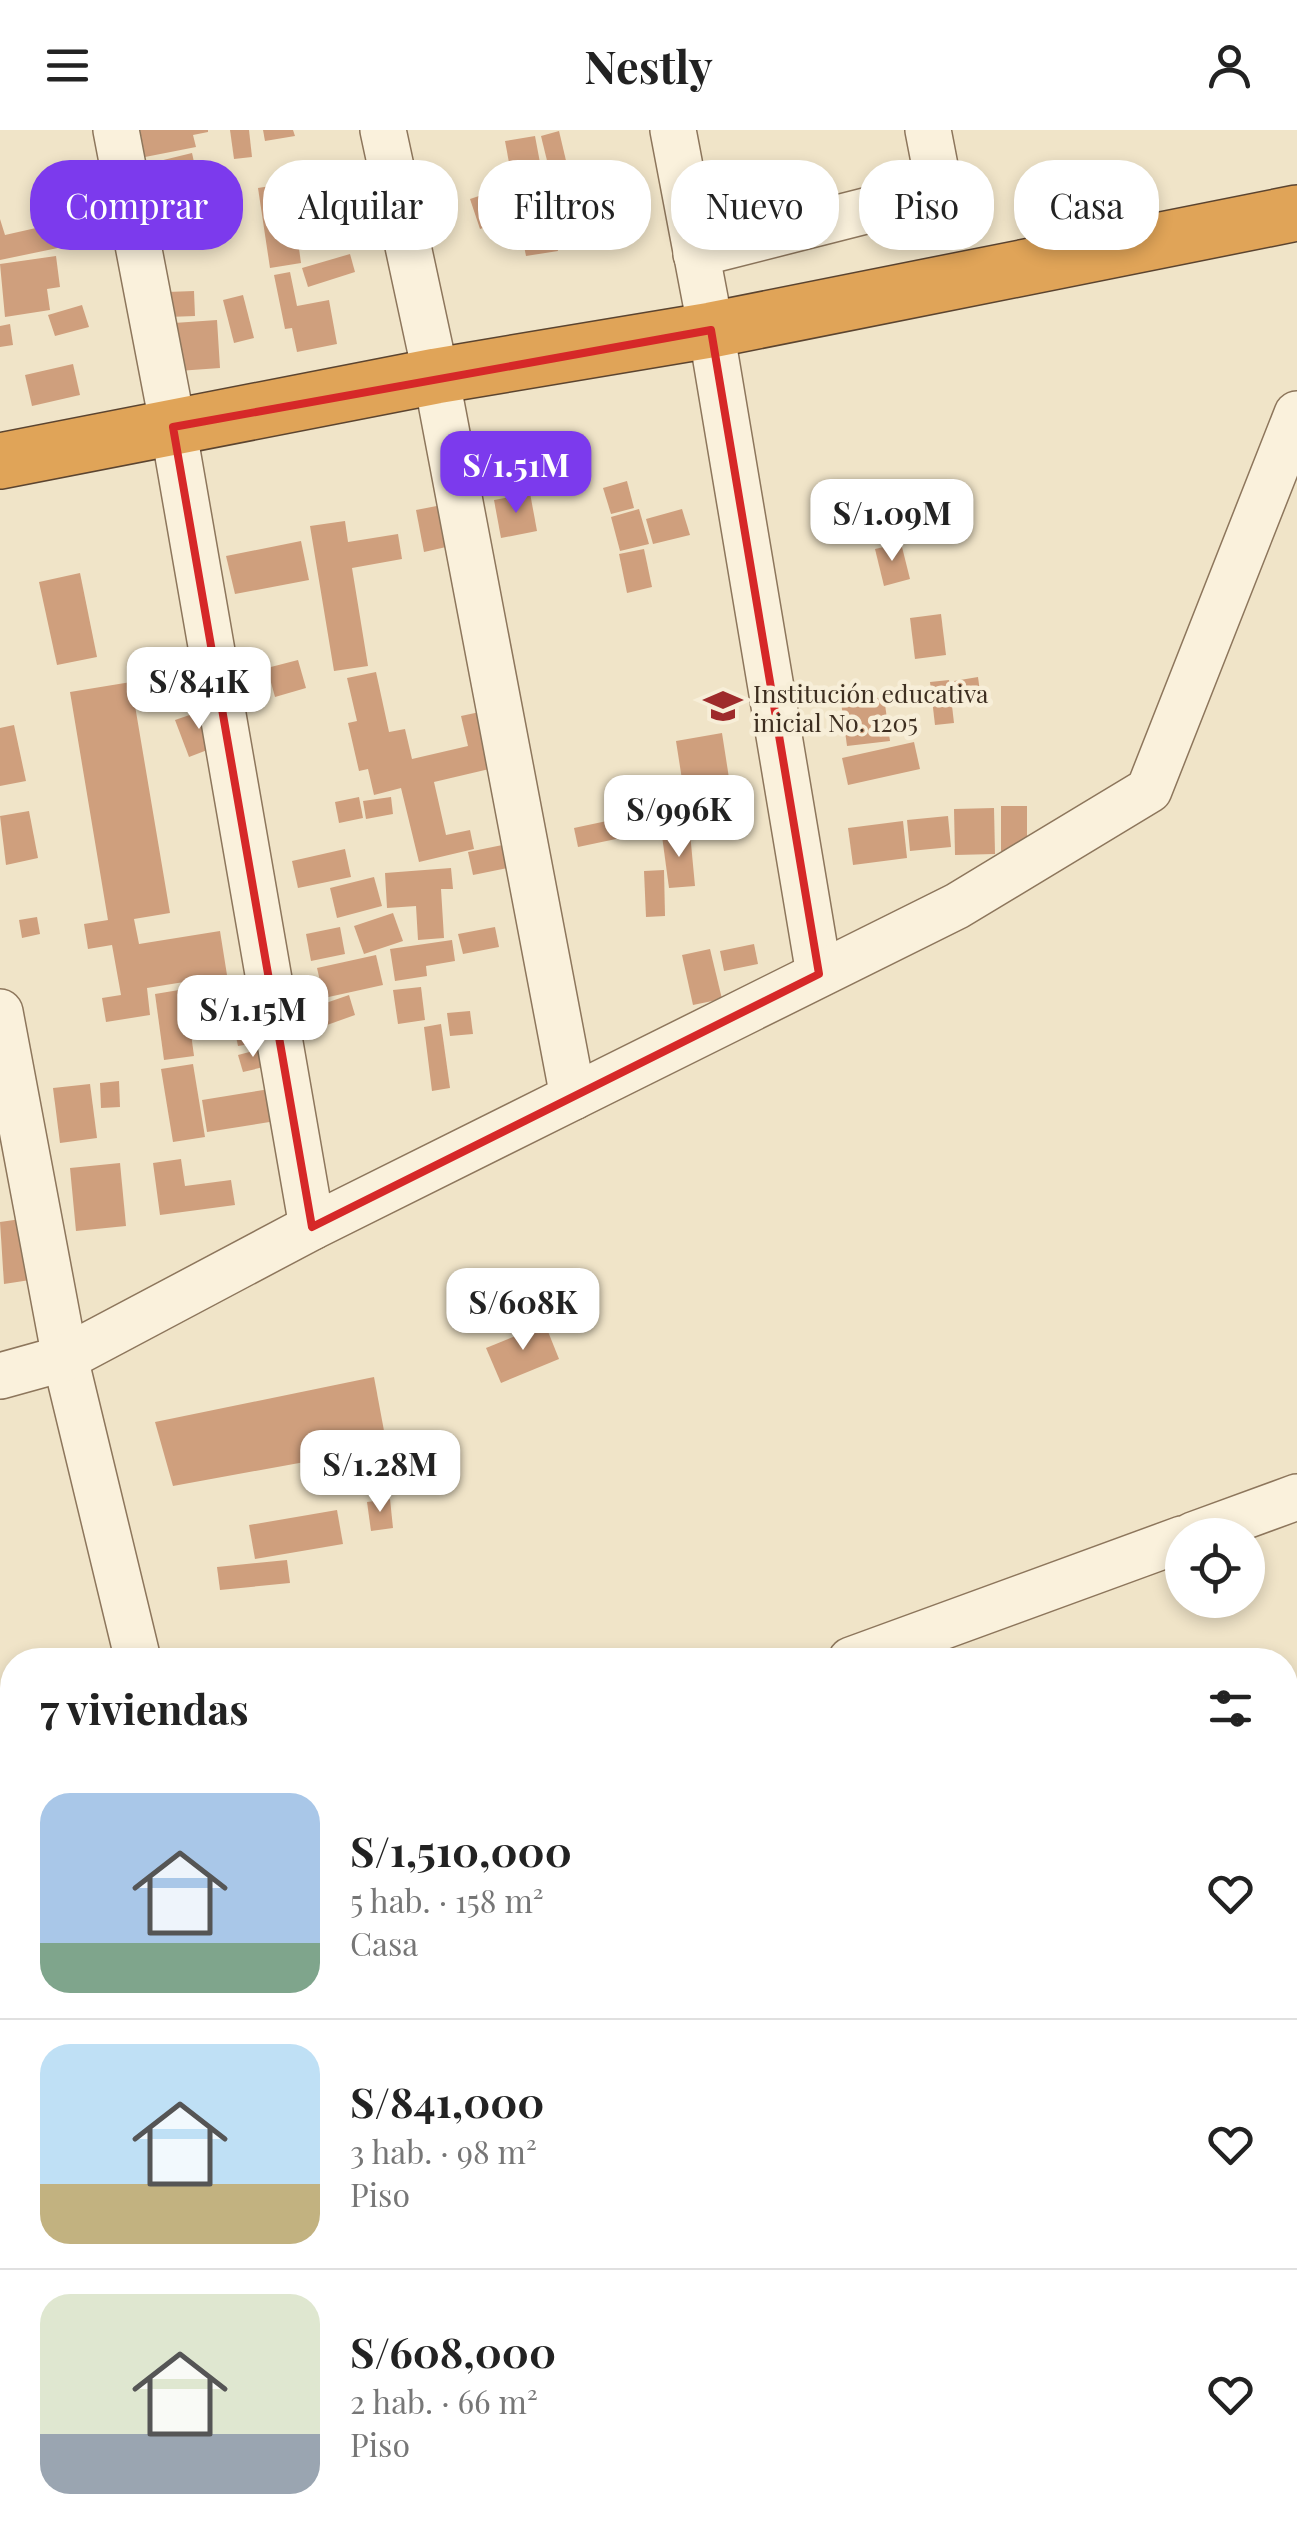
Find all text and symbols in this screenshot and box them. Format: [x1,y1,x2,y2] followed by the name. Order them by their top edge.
[584,35,713,95] text: Nestly
[40,38,95,93] icon: menu
[1202,38,1257,93] icon: person
[30,160,243,250] chip: Comprar
[263,160,458,250] chip: Alquilar
[478,160,651,250] chip: Filtros
[671,160,839,250] chip: Nuevo
[859,160,994,250] chip: Piso
[1014,160,1159,250] chip: Casa
[424,431,608,516] pin: S/1.51M
[462,442,570,485] text: S/1.51M
[800,479,984,564] pin: S/1.09M
[832,490,952,533] text: S/1.09M
[118,647,280,732] pin: S/841K
[149,658,249,701] text: S/841K
[753,676,989,738] place label: Institución educativa inicial No. 1205
[702,685,744,727] school or university icon: Institución educativa inicial No. 1205
[598,775,760,860] pin: S/996K
[626,786,732,829] text: S/996K
[161,975,345,1060] pin: S/1.15M
[199,986,307,1029] text: S/1.15M
[442,1268,604,1353] pin: S/608K
[468,1279,578,1322] text: S/608K
[288,1430,472,1515] pin: S/1.28M
[322,1441,438,1484] text: S/1.28M
[1165,1518,1265,1618] map controls
[1165,1518,1265,1618] button: locate
[40,1680,249,1736] text: 7 viviendas
[1203,1681,1258,1736] icon: filters
[350,1822,572,1878] text: S/1,510,000
[120,1833,240,1953] icon: home
[1203,1866,1258,1921] icon: heart
[350,1878,544,1921] text: 5 hab. · 158 m²
[350,1921,418,1964] text: Casa
[350,2073,544,2129] text: S/841,000
[120,2084,240,2204] icon: home
[1203,2117,1258,2172] icon: heart
[350,2129,537,2172] text: 3 hab. · 98 m²
[350,2172,410,2215] text: Piso
[350,2323,556,2379] text: S/608,000
[120,2334,240,2454] icon: home
[1203,2367,1258,2422] icon: heart
[350,2379,538,2422] text: 2 hab. · 66 m²
[350,2422,410,2465] text: Piso

